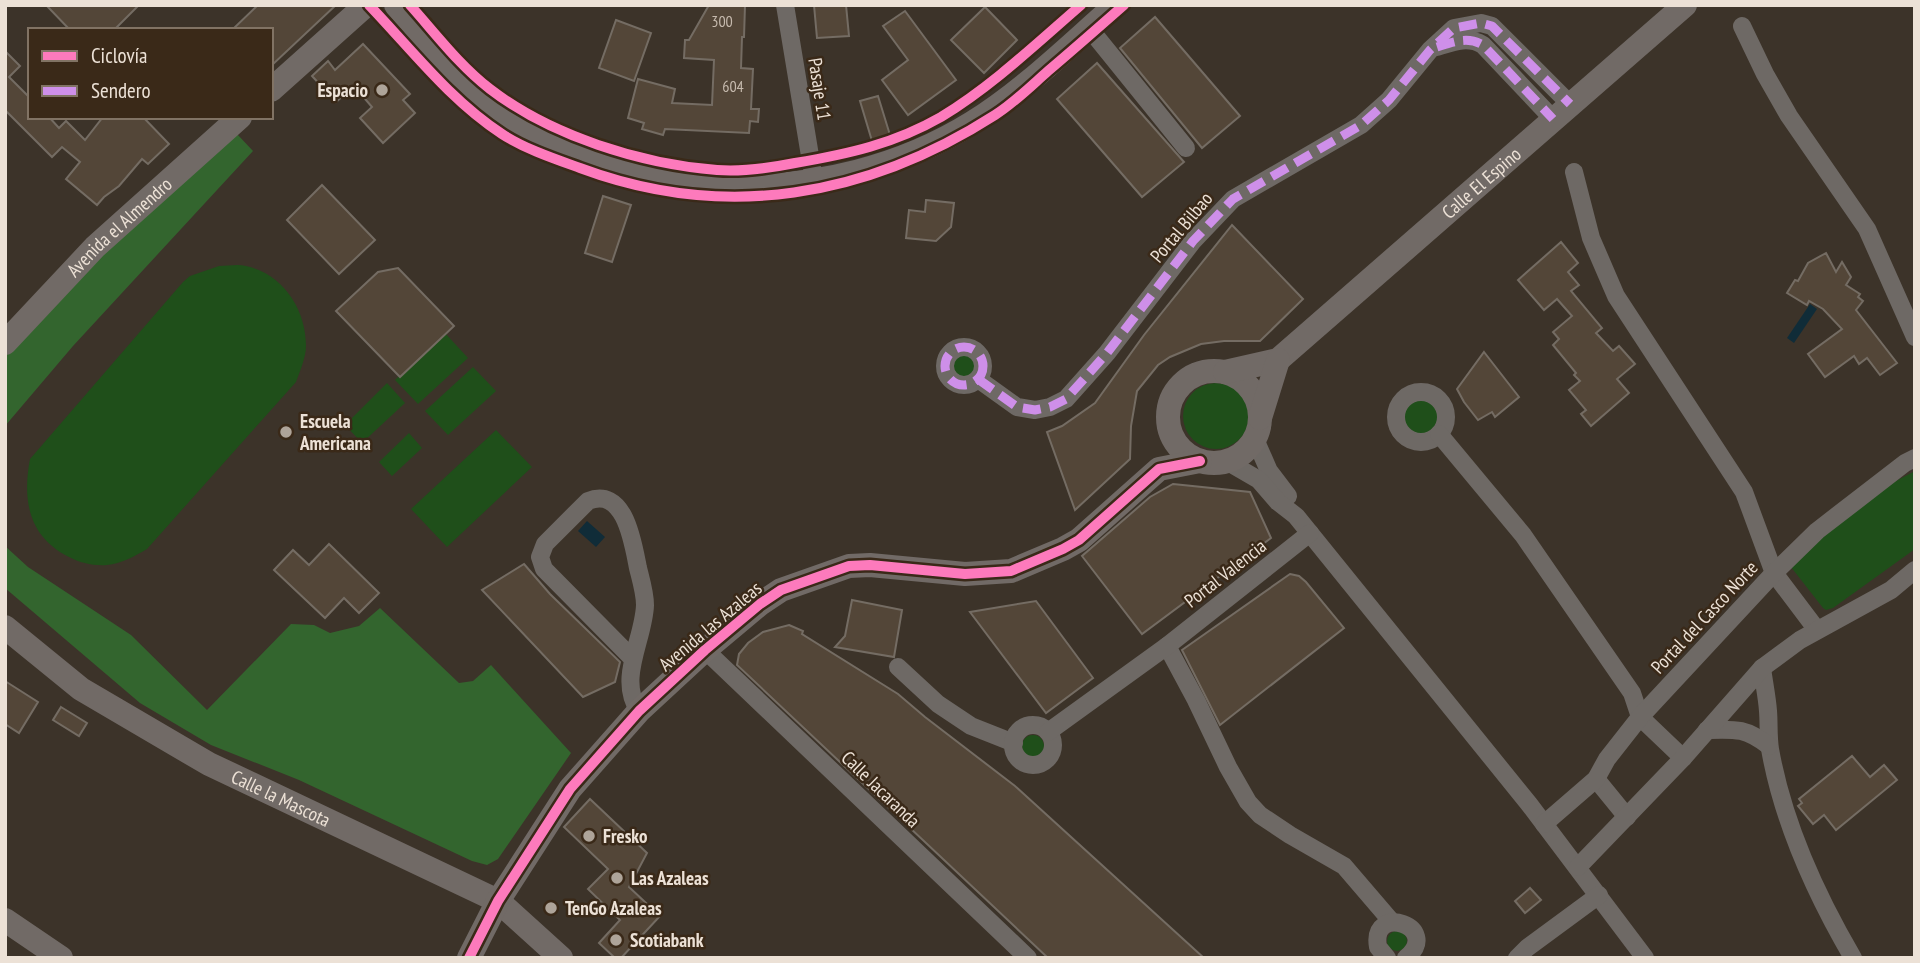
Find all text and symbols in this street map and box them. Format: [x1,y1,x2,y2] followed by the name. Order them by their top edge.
[711,11,733,31] house number: 300
[28,28,273,119] legend
[91,42,148,69] text: Ciclovía
[803,56,837,122] street label: Pasaje 11
[722,76,744,96] house number: 604
[91,77,150,104] text: Sendero
[317,78,368,102] place label: Espacio
[374,82,390,98] marker: Espacio
[1437,142,1526,224] street label: Calle El Espino
[61,172,177,282] street label: Avenida el Almendro
[1145,187,1217,267] street label: Portal Bilbao
[299,409,371,455] place label: Escuela Americana
[278,424,294,440] marker: Escuela Americana
[1179,534,1271,612] street label: Portal Valencia
[1645,555,1763,679] street label: Portal del Casco Norte
[654,576,766,676] street label: Avenida las Azaleas
[837,746,925,832] street label: Calle Jacaranda
[228,764,334,832] street label: Calle la Mascota
[603,824,647,848] place label: Fresko
[581,828,597,844] marker: Fresko
[631,866,709,890] place label: Las Azaleas
[609,870,625,886] marker: Las Azaleas
[565,896,662,920] place label: TenGo Azaleas
[543,900,559,916] marker: TenGo Azaleas
[630,928,704,952] place label: Scotiabank
[608,932,624,948] marker: Scotiabank

